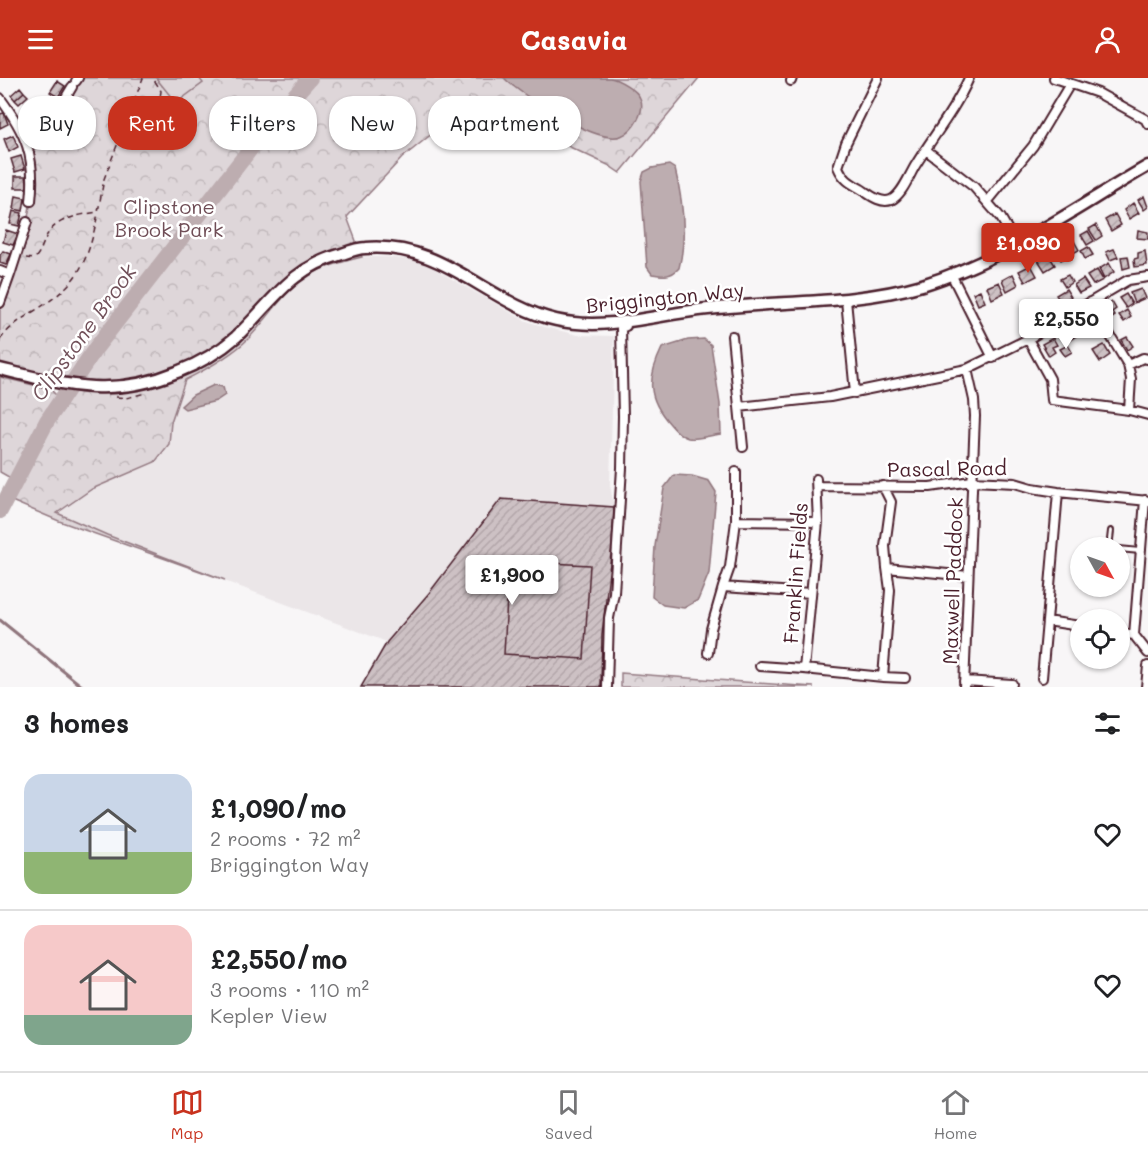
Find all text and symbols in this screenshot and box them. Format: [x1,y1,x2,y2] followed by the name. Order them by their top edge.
[520,22,628,57] text: Casavia
[24,23,57,56] icon: menu
[1091,23,1124,56] icon: person
[18,96,96,150] chip: Buy
[108,96,197,150] chip: Rent
[209,96,317,150] chip: Filters
[329,96,416,150] chip: New
[428,96,581,150] chip: Apartment
[115,193,223,242] park label: Clipstone Brook Park
[979,223,1077,274] pin: £1,090
[995,229,1061,255] text: £1,090
[24,258,142,406] water label: Clipstone Brook
[584,276,746,318] street label: Briggington Way
[1017,299,1115,350] pin: £2,550
[1033,305,1099,331] text: £2,550
[887,454,1007,482] street label: Pascal Road
[936,497,968,665] street label: Maxwell Paddock
[777,502,813,644] street label: Franklin Fields
[1070,537,1130,597] north arrow
[1070,537,1130,669] map controls
[463,555,561,606] pin: £1,900
[479,561,545,587] text: £1,900
[1070,609,1130,669] button: locate
[24,706,129,740] text: 3 homes
[1091,707,1124,740] icon: filters
[210,791,346,825] text: £1,090/mo
[72,798,144,870] icon: home
[1091,818,1124,851] icon: heart
[210,825,361,851] text: 2 rooms · 72 m²
[210,851,369,877] text: Briggington Way
[210,942,347,976] text: £2,550/mo
[72,949,144,1021] icon: home
[1091,969,1124,1002] icon: heart
[210,976,369,1002] text: 3 rooms · 110 m²
[210,1002,328,1028] text: Kepler View
[171,1086,204,1143] tab: Map
[545,1086,592,1143] tab: Saved
[934,1086,977,1143] tab: Home

